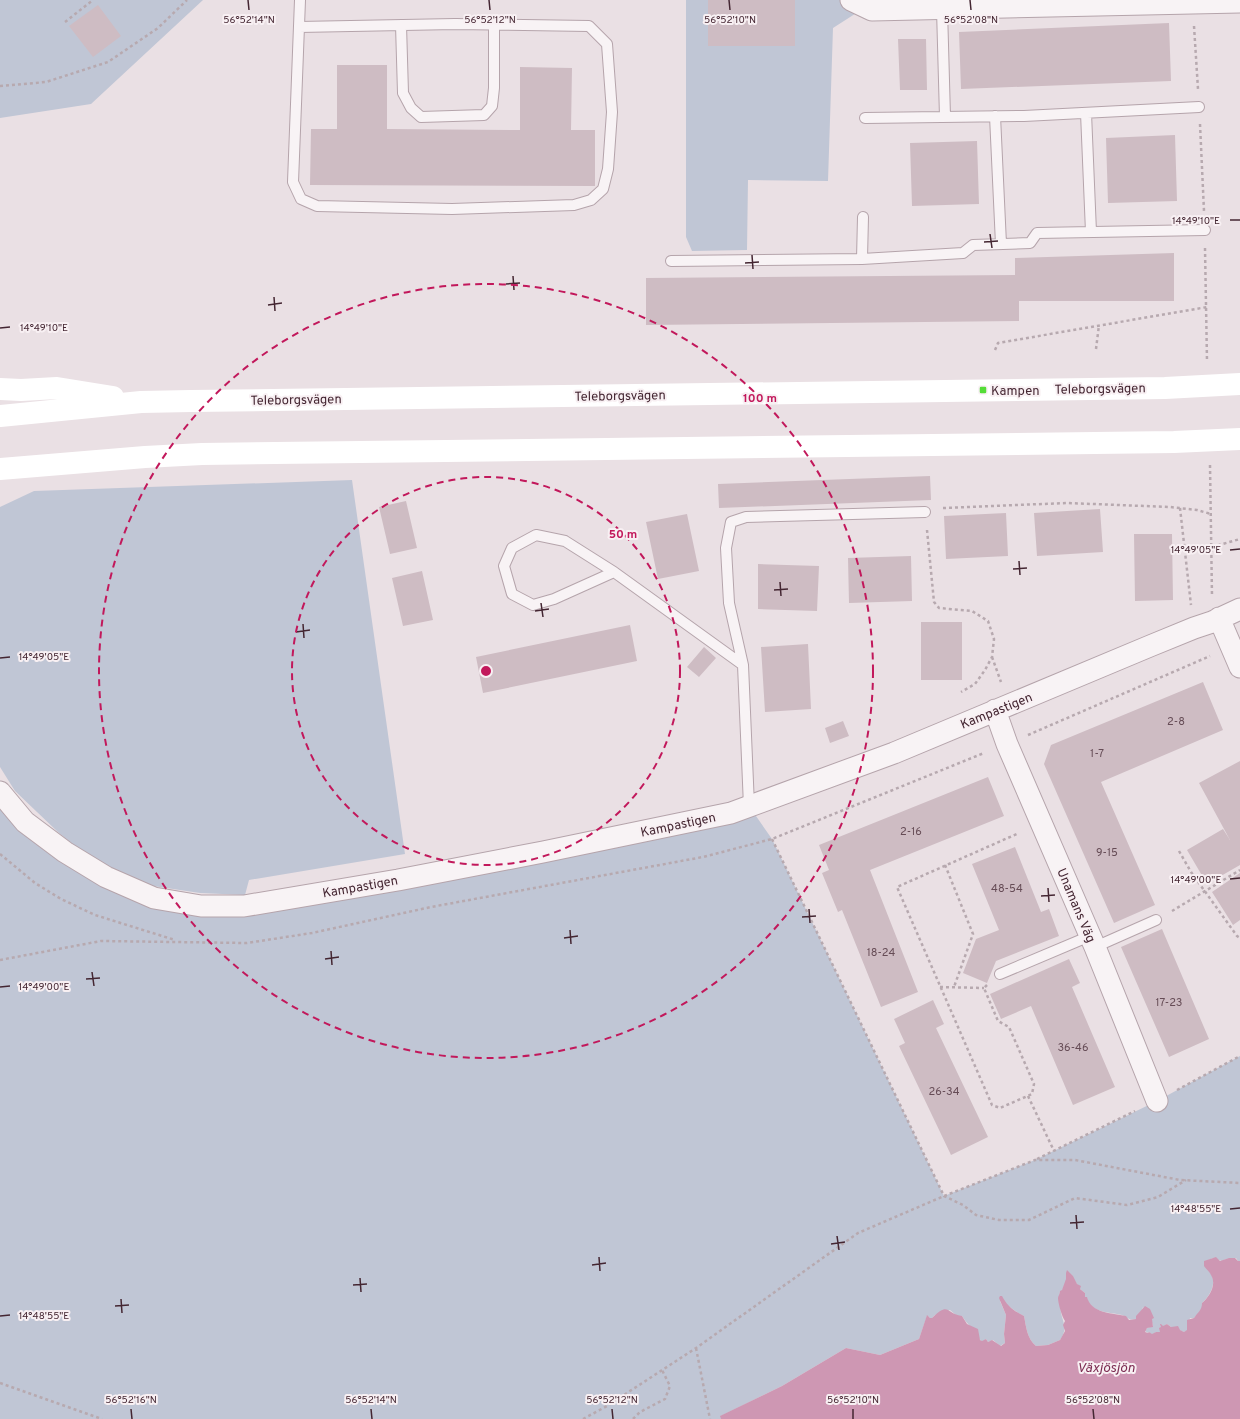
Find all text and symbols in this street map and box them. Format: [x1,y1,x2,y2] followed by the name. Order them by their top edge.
[223,14,275,27] text: 56°52'14"N
[464,14,516,27] text: 56°52'12"N
[704,14,756,27] text: 56°52'10"N
[944,14,998,27] text: 56°52'08"N
[1172,215,1220,228] text: 14°49'10"E
[20,322,68,335] text: 14°49'10"E
[1054,381,1146,399] street label: Teleborgsvägen
[991,384,1040,400] place label: Kampen
[978,385,988,395] marker: Kampen
[574,388,666,406] street label: Teleborgsvägen
[743,391,777,407] text: 100 m
[250,392,342,410] street label: Teleborgsvägen
[609,527,637,543] text: 50 m
[1171,544,1221,557] text: 14°49'05"E
[19,651,69,664] text: 14°49'05"E
[479,664,493,678] centre of rings
[958,690,1035,734] street label: Kampastigen
[1167,715,1185,729] house number: 2-8
[1090,747,1104,761] house number: 1-7
[639,810,718,842] street label: Kampastigen
[900,825,922,839] house number: 2-16
[1096,846,1118,860] house number: 9-15
[1052,866,1098,945] street label: Unamans Väg
[321,873,399,902] street label: Kampastigen
[1171,874,1221,887] text: 14°49'00"E
[991,882,1023,896] house number: 48-54
[867,946,895,960] house number: 18-24
[19,981,69,994] text: 14°49'00"E
[1156,996,1183,1010] house number: 17-23
[1058,1041,1088,1055] house number: 36-46
[928,1085,960,1099] house number: 26-34
[1171,1203,1221,1216] text: 14°48'55"E
[19,1310,69,1323] text: 14°48'55"E
[1077,1360,1135,1377] water label: Växjösjön
[105,1394,157,1407] text: 56°52'16"N
[345,1394,397,1407] text: 56°52'14"N
[586,1394,638,1407] text: 56°52'12"N
[827,1394,879,1407] text: 56°52'10"N
[1066,1394,1120,1407] text: 56°52'08"N

